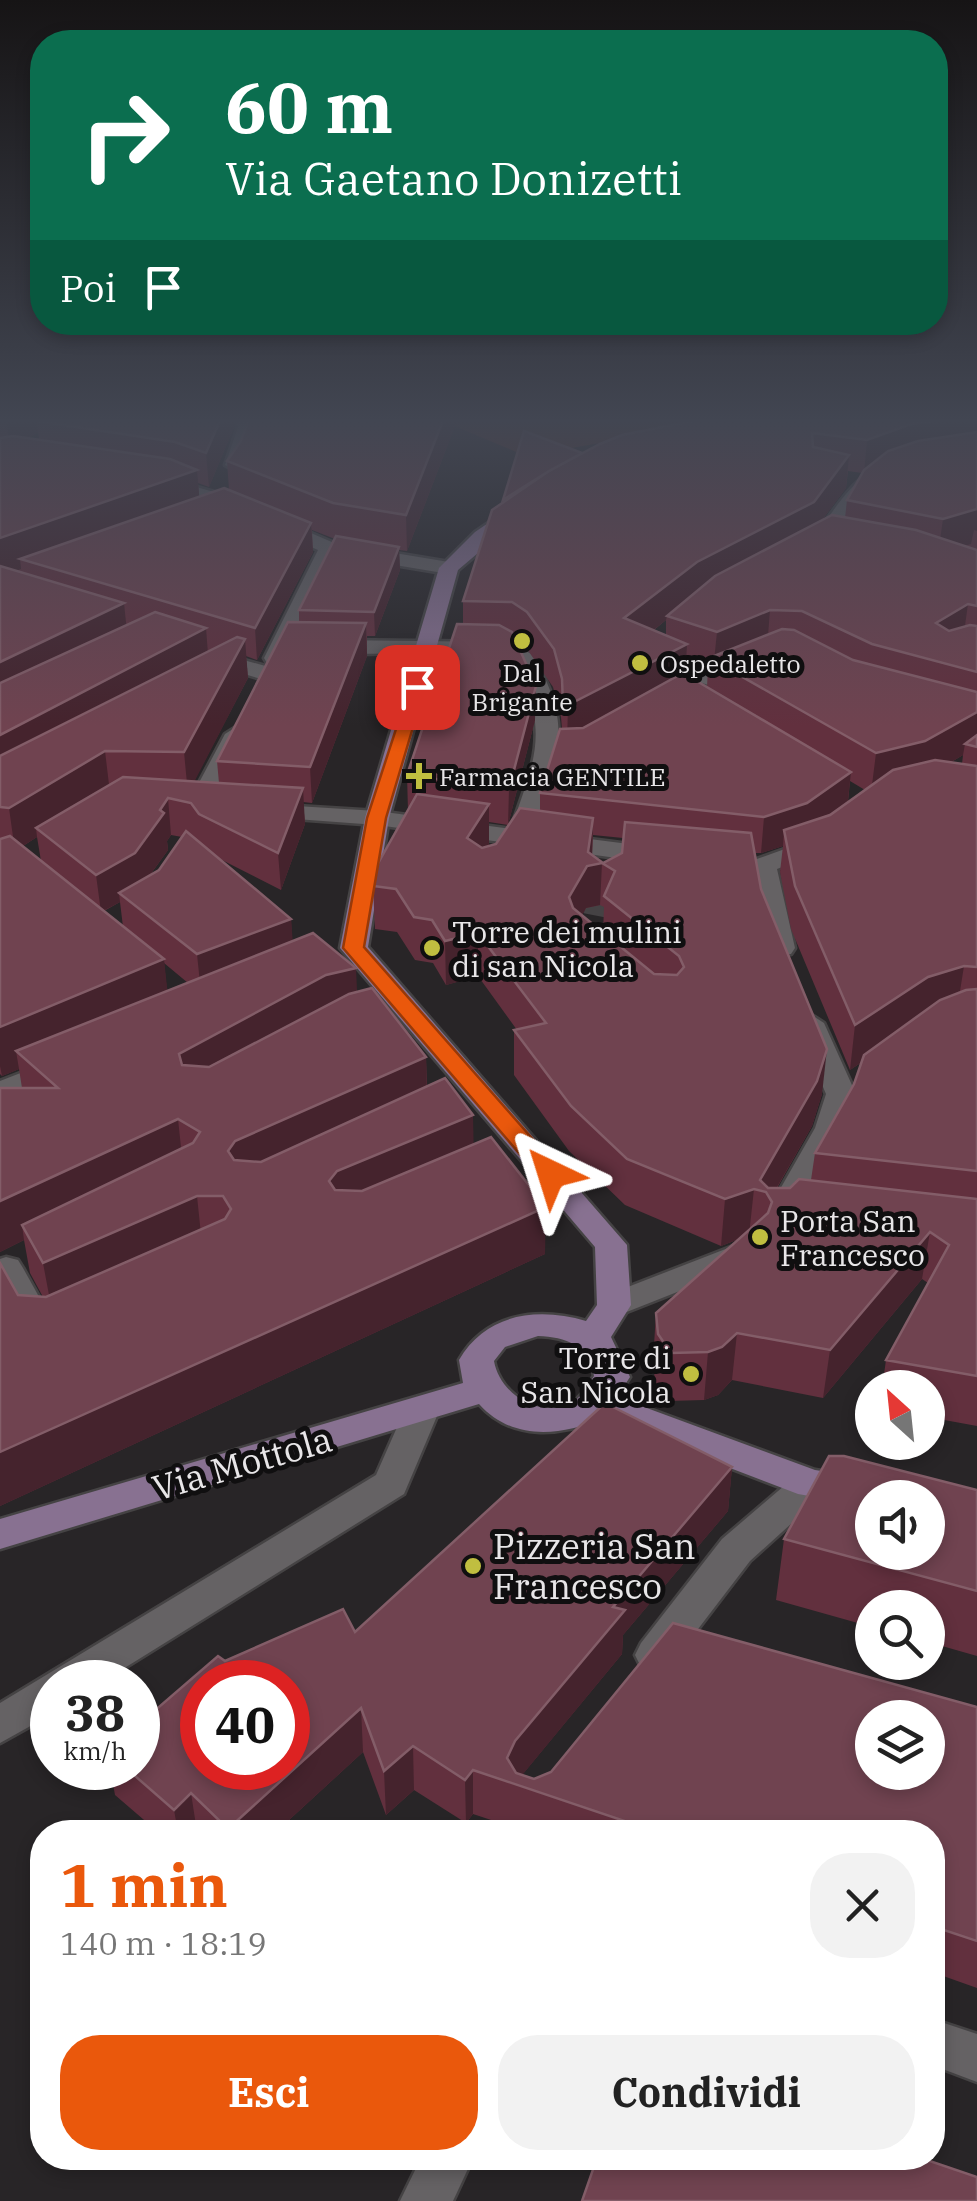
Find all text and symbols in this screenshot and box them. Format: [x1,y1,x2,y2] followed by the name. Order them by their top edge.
[225,61,393,152] text: 60 m
[60,70,190,200] icon: right
[225,149,682,207] text: Via Gaetano Donizetti
[136,260,191,315] icon: arrive
[60,263,116,312] text: Poi
[511,630,533,652] marker: Dal Brigante
[375,645,460,730] pin
[660,647,801,680] place label: Ospedaletto
[629,652,651,674] marker: Ospedaletto
[471,656,573,718] place label: Dal Brigante
[390,660,445,715] icon: arrive
[439,760,665,793] place label: Farmacia GENTILE
[408,765,430,787] marker: Farmacia GENTILE
[452,912,682,985] place label: Torre dei mulini di san Nicola
[421,937,443,959] marker: Torre dei mulini di san Nicola
[499,1122,603,1226] position arrow
[780,1201,925,1274] place label: Porta San Francesco
[749,1226,771,1248] marker: Porta San Francesco
[521,1338,671,1411] place label: Torre di San Nicola
[680,1363,702,1385] marker: Torre di San Nicola
[855,1370,945,1460] north arrow
[855,1370,945,1790] map controls
[147,1415,337,1511] street label: Via Mottola
[855,1480,945,1570] button: sound
[493,1523,696,1609] place label: Pizzeria San Francesco
[462,1555,484,1577] marker: Pizzeria San Francesco
[855,1590,945,1680] button: search
[180,1660,310,1790] speed limit sign: 40
[65,1680,125,1745] text: 38
[855,1700,945,1790] button: layers
[63,1734,127,1767] text: km/h
[60,1845,228,1924] text: 1 min
[810,1853,915,1958] button: close
[60,1922,267,1964] text: 140 m · 18:19
[60,2035,478,2150] button: Esci
[498,2035,915,2150] button: Condividi

